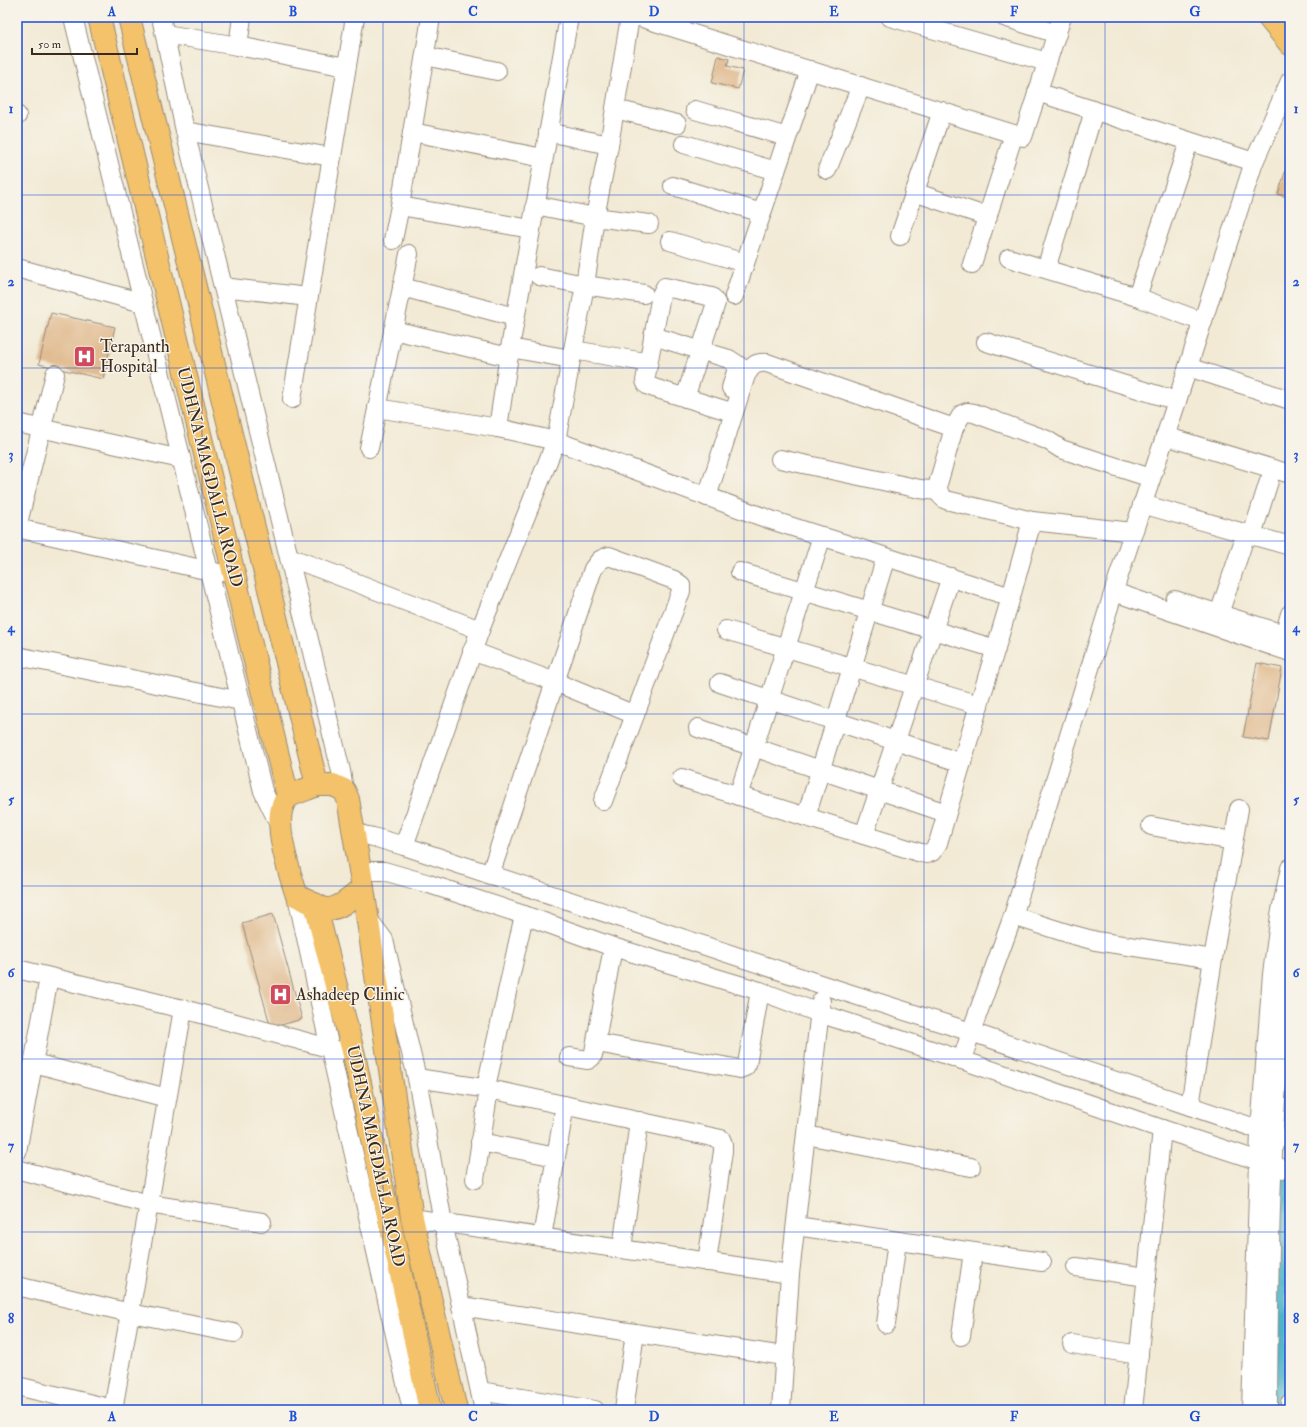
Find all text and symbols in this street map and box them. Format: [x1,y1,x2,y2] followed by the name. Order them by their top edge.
[107,4,117,20] text: A
[289,4,297,20] text: B
[468,4,478,20] text: C
[649,4,660,20] text: D
[829,4,839,20] text: E
[1010,4,1019,20] text: F
[1190,4,1201,20] text: G
[32,30,137,56] scale bar
[38,37,62,52] text: 50 m
[9,101,14,117] text: 1
[1294,101,1299,117] text: 1
[8,274,15,290] text: 2
[1293,274,1300,290] text: 2
[100,336,170,378] place label: Terapanth Hospital
[71,343,97,369] hospital icon: Terapanth Hospital
[172,365,248,589] street label: UDHNA MAGDALLA ROAD
[9,447,14,463] text: 3
[1294,447,1299,463] text: 3
[6,620,15,636] text: 4
[1291,620,1300,636] text: 4
[8,792,14,808] text: 5
[1293,792,1299,808] text: 5
[8,965,16,981] text: 6
[1293,965,1301,981] text: 6
[267,981,293,1007] hospital icon: Ashadeep Clinic
[295,984,405,1006] place label: Ashadeep Clinic
[342,1043,410,1269] street label: UDHNA MAGDALLA ROAD
[8,1138,15,1154] text: 7
[1293,1138,1300,1154] text: 7
[8,1311,14,1327] text: 8
[1293,1311,1299,1327] text: 8
[107,1409,117,1425] text: A
[289,1409,297,1425] text: B
[468,1409,478,1425] text: C
[649,1409,660,1425] text: D
[829,1409,839,1425] text: E
[1010,1409,1019,1425] text: F
[1190,1409,1201,1425] text: G

